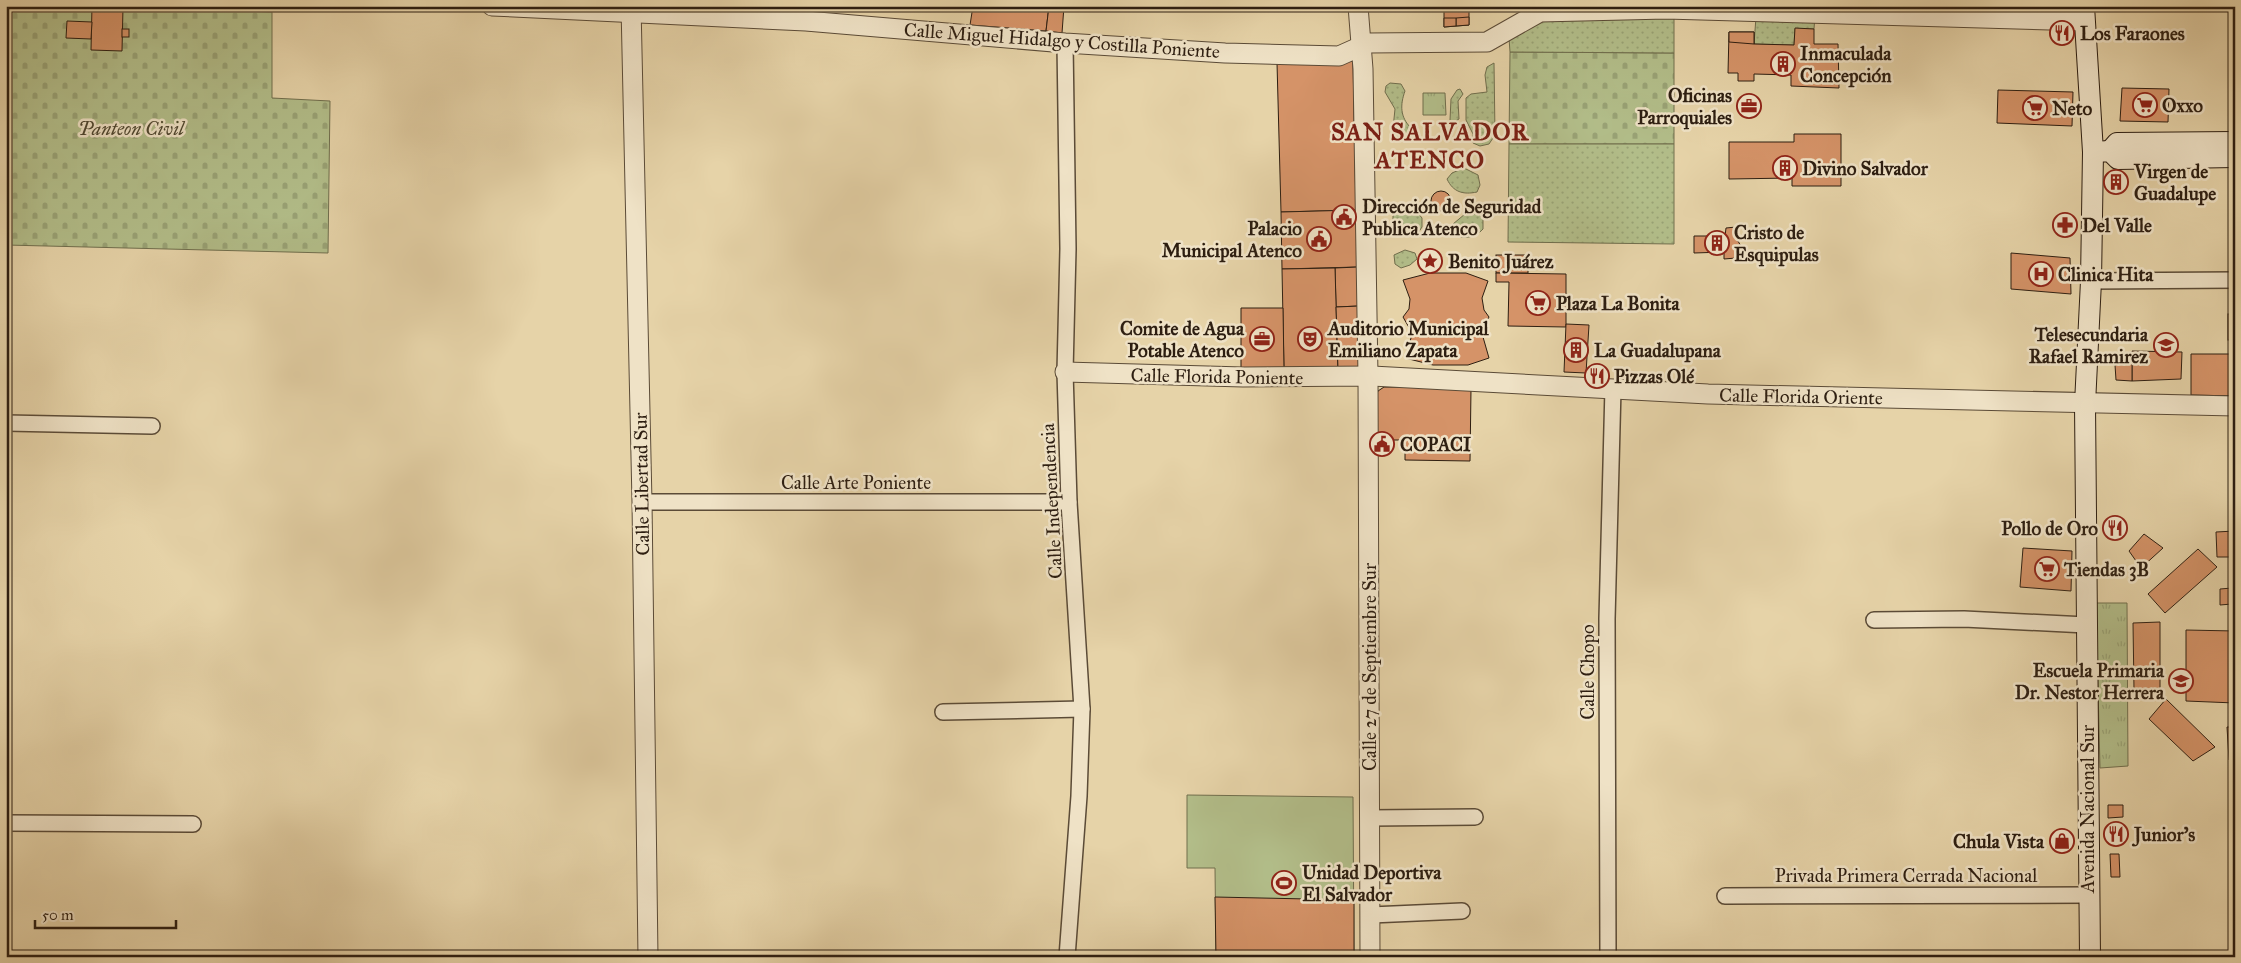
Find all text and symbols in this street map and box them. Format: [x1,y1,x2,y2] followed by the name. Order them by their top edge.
[903,18,1221,64] street label: Calle Miguel Hidalgo y Costilla Poniente
[2049,20,2075,46] restaurant icon: Los Faraones
[2080,22,2185,45] place label: Los Faraones
[1800,42,1892,88] place label: Inmaculada Concepción
[1770,51,1796,77] building icon: Inmaculada Concepción
[1637,84,1732,130] place label: Oficinas Parroquiales
[2132,92,2158,118] supermarket icon: Oxxo
[1736,93,1762,119] office icon: Oficinas Parroquiales
[2162,94,2203,117] place label: Oxxo
[2022,95,2048,121] supermarket icon: Neto
[2052,97,2092,120] place label: Neto
[78,117,186,140] park label: Panteon Civil
[1331,117,1529,175] district label: SAN SALVADOR ATENCO
[1772,155,1798,181] building icon: Divino Salvador
[1802,157,1929,180] place label: Divino Salvador
[2133,160,2216,206] place label: Virgen de Guadalupe
[2103,169,2129,195] building icon: Virgen de Guadalupe
[1362,195,1542,240] place label: Dirección de Seguridad Publica Atenco
[1331,204,1357,230] public building icon: Dirección de Seguridad Publica Atenco
[2052,212,2078,238] pharmacy icon: Del Valle
[2082,214,2152,237] place label: Del Valle
[1162,217,1302,263] place label: Palacio Municipal Atenco
[1734,221,1819,267] place label: Cristo de Esquipulas
[1306,226,1332,252] public building icon: Palacio Municipal Atenco
[1704,230,1730,256] building icon: Cristo de Esquipulas
[1417,248,1443,274] place icon: Benito Juárez
[1448,250,1554,274] place label: Benito Juárez
[2028,261,2054,287] hospital icon: Clinica Hita
[2058,263,2154,286] place label: Clinica Hita
[1525,290,1551,316] supermarket icon: Plaza La Bonita
[1556,292,1681,315] place label: Plaza La Bonita
[1120,317,1245,362] place label: Comite de Agua Potable Atenco
[1326,317,1490,363] place label: Auditorio Municipal Emiliano Zapata
[2029,323,2149,368] place label: Telesecundaria Rafael Ramirez
[1249,326,1275,352] office icon: Comite de Agua Potable Atenco
[1297,326,1323,352] theatre icon: Auditorio Municipal Emiliano Zapata
[2153,332,2179,358] school or university icon: Telesecundaria Rafael Ramirez
[1563,337,1589,363] building icon: La Guadalupana
[1594,339,1722,363] place label: La Guadalupana
[1131,363,1304,390] street label: Calle Florida Poniente
[1584,363,1610,389] restaurant icon: Pizzas Olé
[1614,365,1695,388] place label: Pizzas Olé
[1719,384,1883,409] street label: Calle Florida Oriente
[629,411,654,556] street label: Calle Libertad Sur
[1036,422,1067,579] street label: Calle Independencia
[1369,431,1395,457] public building icon: COPACI
[1400,433,1471,456] place label: COPACI
[781,471,931,494] street label: Calle Arte Poniente
[2102,515,2128,541] restaurant icon: Pollo de Oro
[2001,517,2098,540] place label: Pollo de Oro
[2034,556,2060,582] supermarket icon: Tiendas 3B
[2063,558,2149,582] place label: Tiendas 3B
[1358,562,1381,771] street label: Calle 27 de Septiembre Sur
[1576,624,1599,720] street label: Calle Chopo
[2015,659,2165,704] place label: Escuela Primaria Dr. Nestor Herrera
[2168,668,2194,694] school or university icon: Escuela Primaria Dr. Nestor Herrera
[2076,724,2099,894] street label: Avenida Nacional Sur
[2103,821,2129,847] restaurant icon: Junior's
[2131,823,2195,847] place label: Junior's
[2049,828,2075,854] shop icon: Chula Vista
[1953,830,2045,853] place label: Chula Vista
[1302,861,1442,906] place label: Unidad Deportiva El Salvador
[1775,864,2038,887] street label: Privada Primera Cerrada Nacional
[1271,870,1297,896] sports icon: Unidad Deportiva El Salvador
[35,898,176,930] scale bar
[42,906,74,924] text: 50 m

